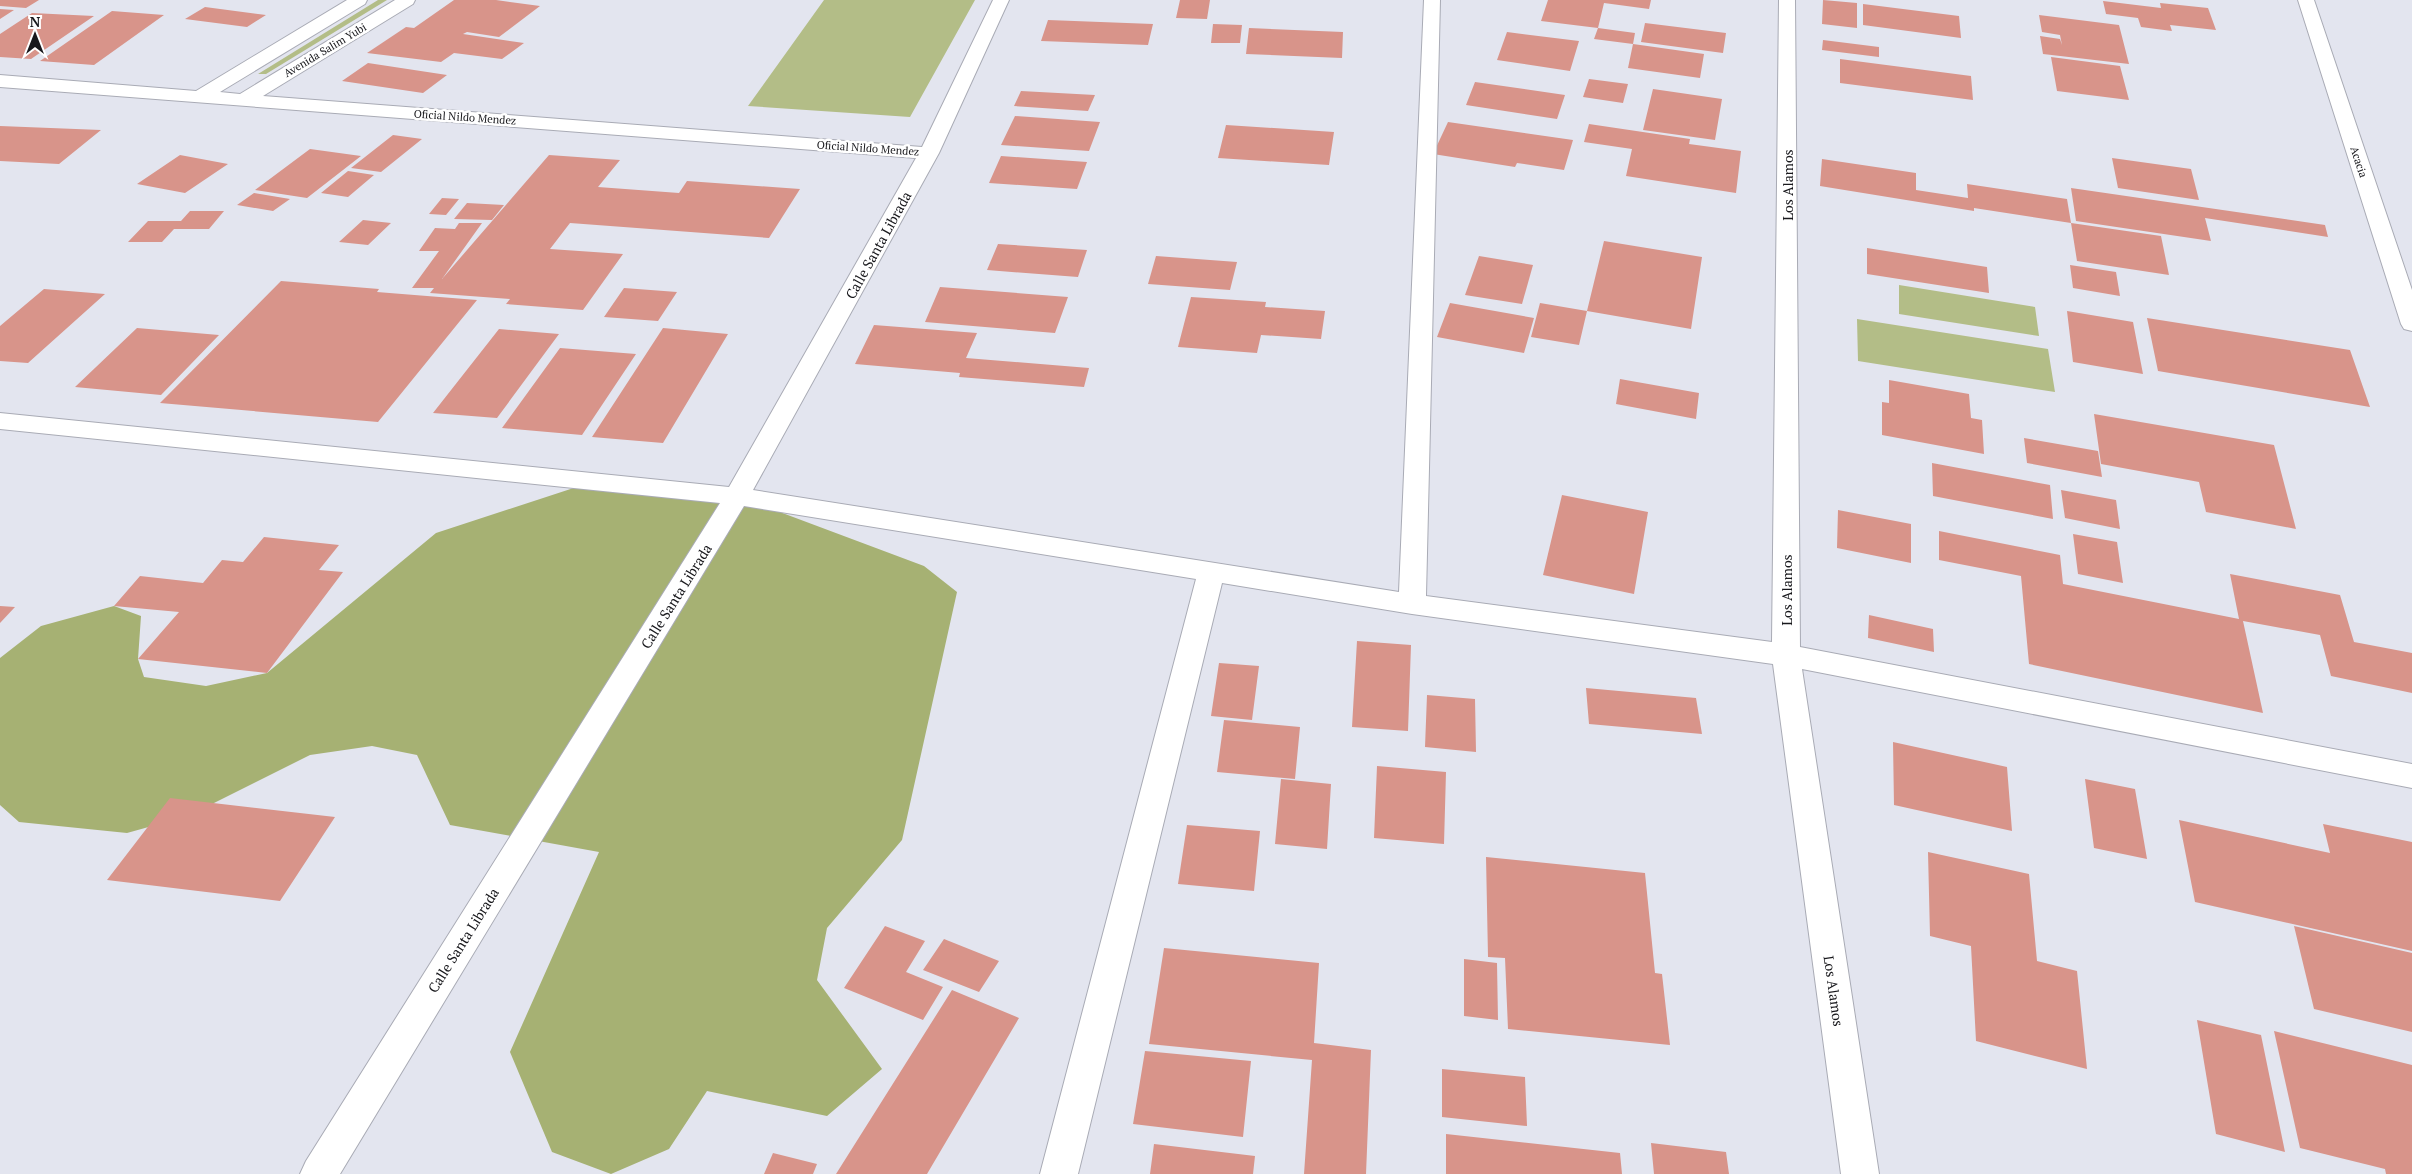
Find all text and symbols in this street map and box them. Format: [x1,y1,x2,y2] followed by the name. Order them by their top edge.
[10,10,60,60] north arrow
[30,12,41,31] text: N
[281,20,369,80] street label: Avenida Salim Yubi
[413,106,517,128] street label: Oficial Nildo Mendez
[816,137,920,159] street label: Oficial Nildo Mendez
[2347,145,2371,180] street label: Acacia
[1778,149,1797,221] street label: Los Alamos
[841,188,915,302] street label: Calle Santa Librada
[636,540,716,652] street label: Calle Santa Librada
[1777,554,1796,626] street label: Los Alamos
[423,884,503,996] street label: Calle Santa Librada
[1820,954,1848,1028] street label: Los Alamos

